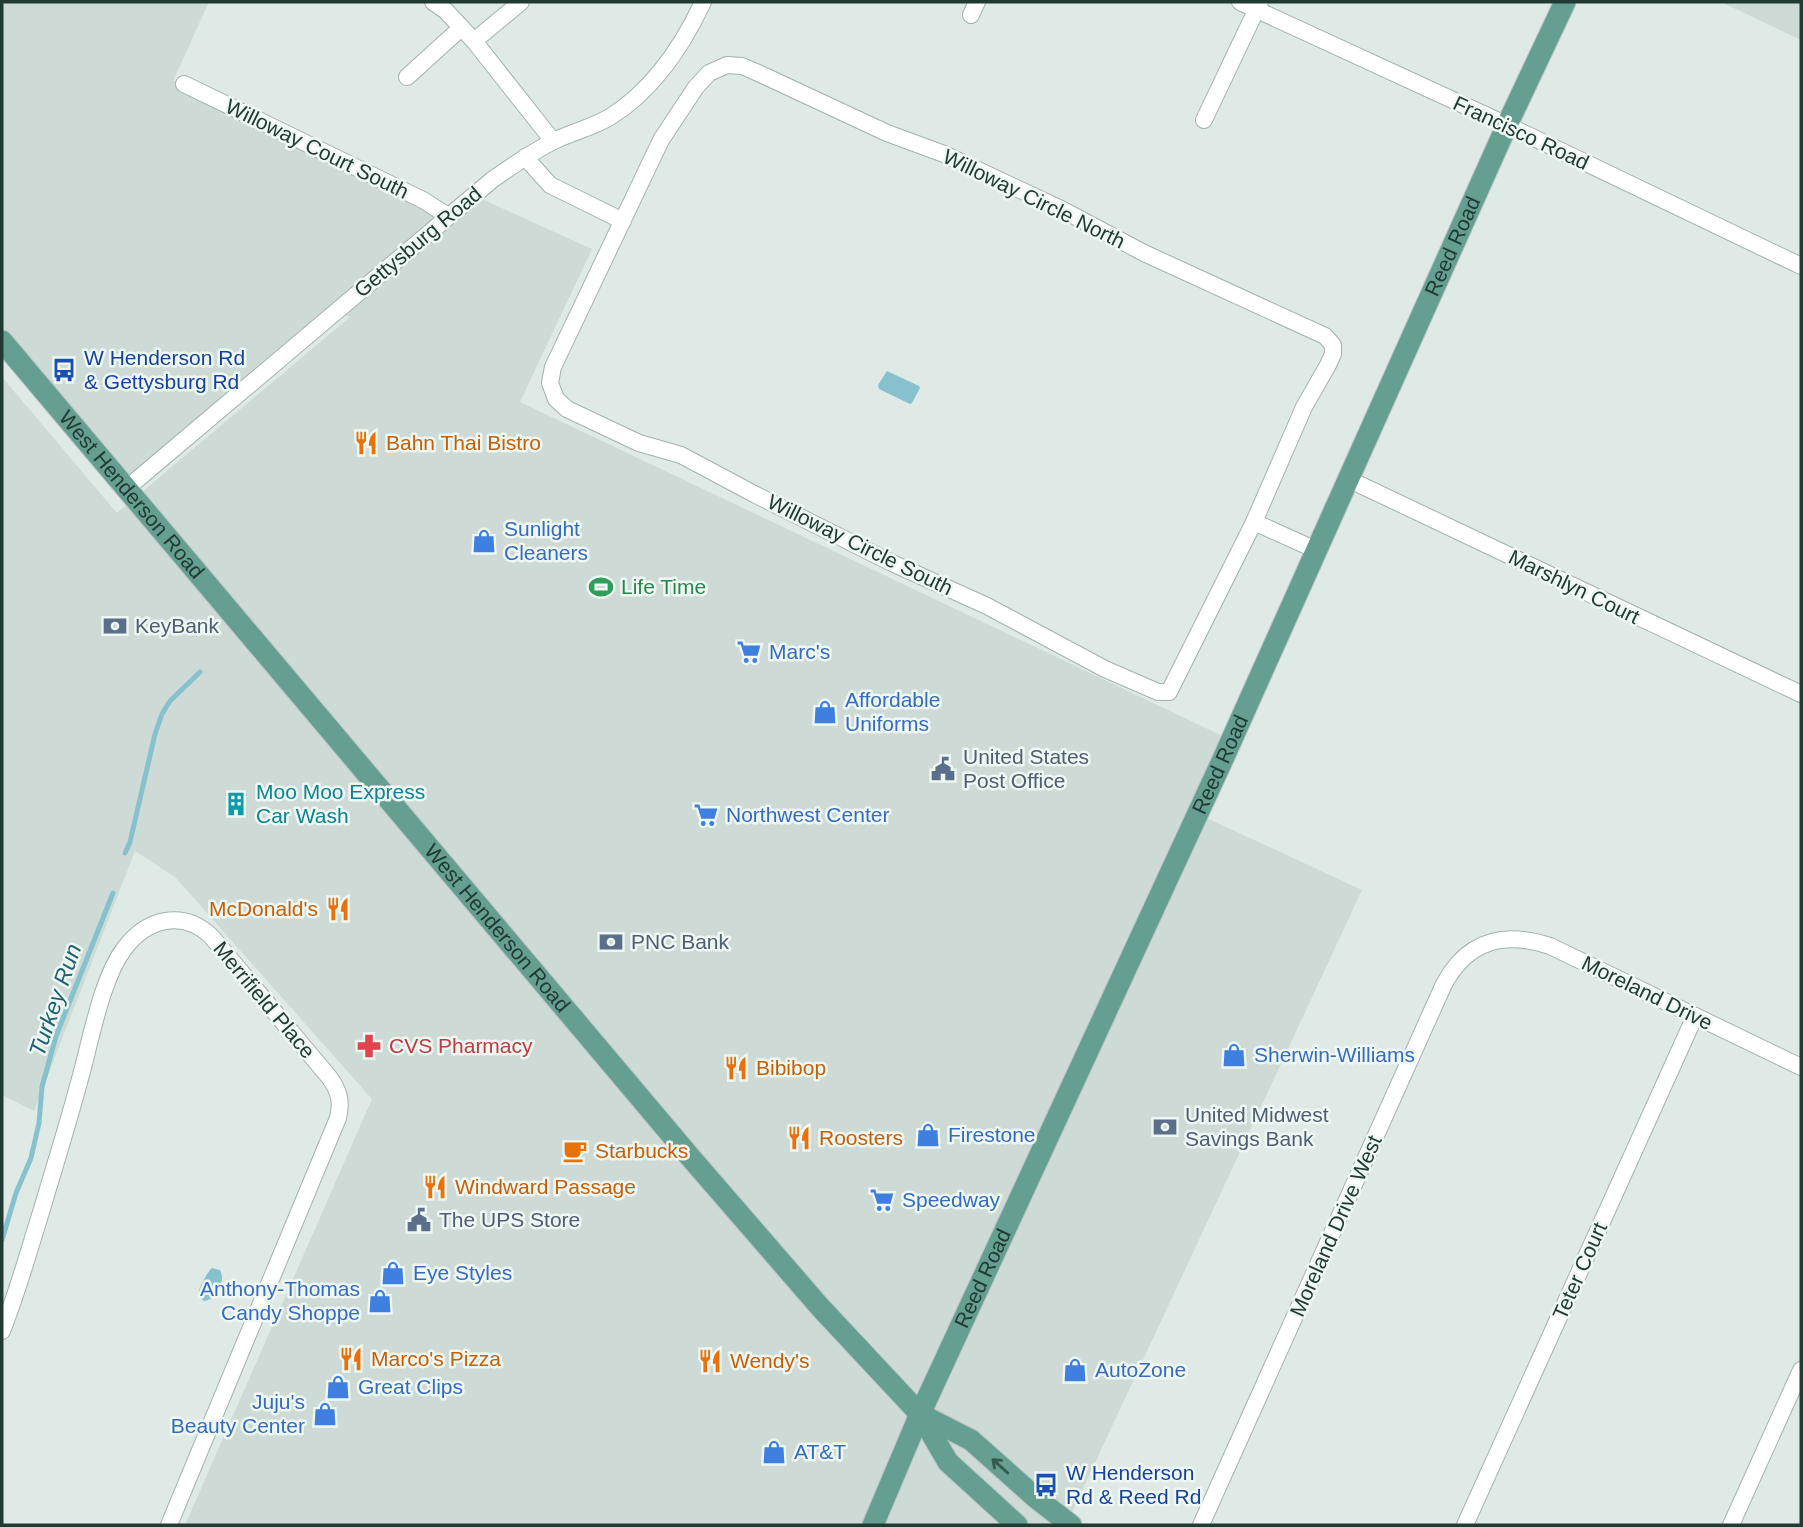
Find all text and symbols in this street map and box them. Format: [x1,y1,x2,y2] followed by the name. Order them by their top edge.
[1450,91,1593,174] street label: Francisco Road
[222,94,412,203] street label: Willoway Court South
[940,144,1129,253] street label: Willoway Circle North
[349,182,486,301] street label: Gettysburg Road
[1420,193,1484,299] street label: Reed Road
[84,346,245,393] place label: W Henderson Rd & Gettysburg Rd
[50,356,78,384] bus stop icon: W Henderson Rd & Gettysburg Rd
[55,406,209,583] street label: West Henderson Road
[352,429,380,457] restaurant icon: Bahn Thai Bistro
[386,431,541,454] place label: Bahn Thai Bistro
[764,490,957,599] street label: Willoway Circle South
[504,517,588,564] place label: Sunlight Cleaners
[470,527,498,555] shop icon: Sunlight Cleaners
[1505,545,1643,628] street label: Marshlyn Court
[587,573,615,601] sports icon: Life Time
[621,575,706,598] place label: Life Time
[101,612,129,640] bank icon: KeyBank
[135,614,220,637] place label: KeyBank
[735,638,763,666] supermarket icon: Marc's
[769,640,830,663] place label: Marc's
[845,688,940,735] place label: Affordable Uniforms
[811,698,839,726] shop icon: Affordable Uniforms
[1187,711,1252,818] street label: Reed Road
[963,745,1089,792] place label: United States Post Office
[929,755,957,783] public building icon: United States Post Office
[256,780,425,827] place label: Moo Moo Express Car Wash
[222,790,250,818] building icon: Moo Moo Express Car Wash
[692,801,720,829] supermarket icon: Northwest Center
[726,803,889,826] place label: Northwest Center
[420,839,575,1016] street label: West Henderson Road
[324,895,352,923] restaurant icon: McDonald's
[209,897,318,920] place label: McDonald's
[597,928,625,956] bank icon: PNC Bank
[631,930,730,953] place label: PNC Bank
[209,937,320,1063] street label: Merrifield Place
[24,940,86,1060] water label: Turkey Run
[1578,951,1716,1034] street label: Moreland Drive
[355,1032,383,1060] pharmacy icon: CVS Pharmacy
[389,1034,533,1057] place label: CVS Pharmacy
[1220,1041,1248,1069] shop icon: Sherwin-Williams
[1254,1043,1415,1066] place label: Sherwin-Williams
[722,1054,750,1082] restaurant icon: Bibibop
[756,1056,826,1079] place label: Bibibop
[1185,1103,1329,1150] place label: United Midwest Savings Bank
[1151,1113,1179,1141] bank icon: United Midwest Savings Bank
[914,1121,942,1149] shop icon: Firestone
[948,1123,1036,1146] place label: Firestone
[785,1124,813,1152] restaurant icon: Roosters
[819,1126,903,1149] place label: Roosters
[1285,1132,1386,1320] street label: Moreland Drive West
[561,1137,589,1165] cafe icon: Starbucks
[595,1139,688,1162] place label: Starbucks
[421,1173,449,1201] restaurant icon: Windward Passage
[455,1175,636,1198] place label: Windward Passage
[868,1186,896,1214] supermarket icon: Speedway
[902,1188,1001,1211] place label: Speedway
[405,1206,433,1234] public building icon: The UPS Store
[439,1208,580,1231] place label: The UPS Store
[1548,1219,1611,1323] street label: Teter Court
[950,1225,1015,1331] street label: Reed Road
[379,1259,407,1287] shop icon: Eye Styles
[413,1261,512,1284] place label: Eye Styles
[200,1277,360,1324] place label: Anthony-Thomas Candy Shoppe
[366,1287,394,1315] shop icon: Anthony-Thomas Candy Shoppe
[337,1345,365,1373] restaurant icon: Marco's Pizza
[371,1347,501,1370] place label: Marco's Pizza
[696,1347,724,1375] restaurant icon: Wendy's
[730,1349,810,1372] place label: Wendy's
[1061,1356,1089,1384] shop icon: AutoZone
[1095,1358,1186,1381] place label: AutoZone
[324,1373,352,1401] shop icon: Great Clips
[358,1375,463,1398] place label: Great Clips
[171,1390,305,1437] place label: Juju's Beauty Center
[311,1400,339,1428] shop icon: Juju's Beauty Center
[760,1438,788,1466] shop icon: AT&T
[794,1440,846,1463] place label: AT&T
[991,1458,1009,1474] one-way arrow
[1066,1461,1201,1508] place label: W Henderson Rd & Reed Rd
[1032,1471,1060,1499] bus stop icon: W Henderson Rd & Reed Rd

